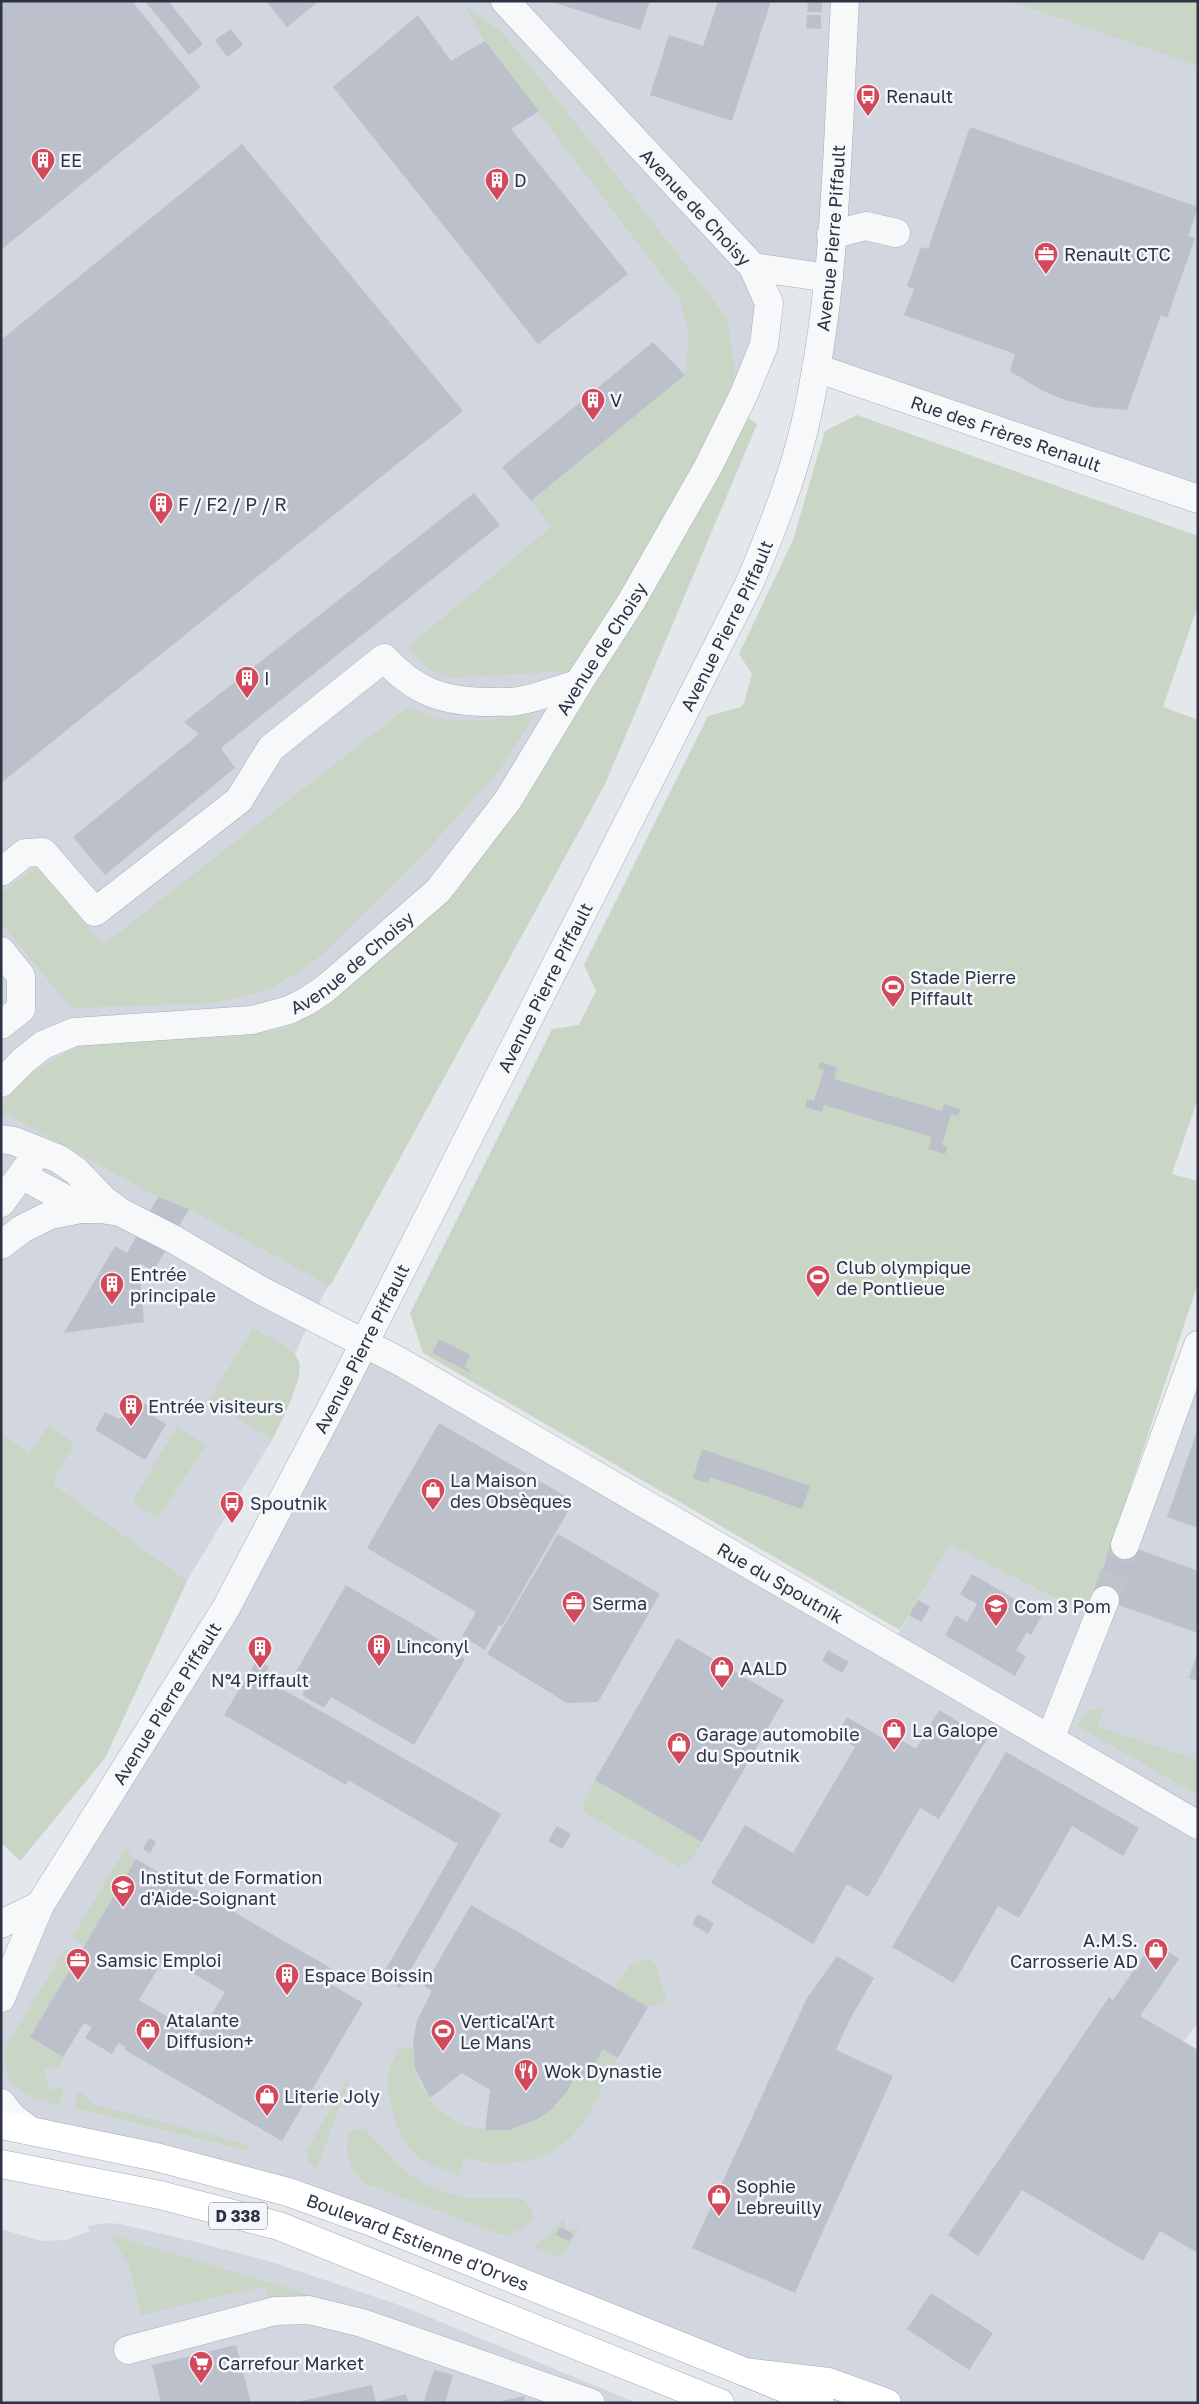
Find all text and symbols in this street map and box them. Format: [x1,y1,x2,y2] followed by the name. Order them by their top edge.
[855,83,881,117] bus stop icon: Renault
[886,85,953,107] place label: Renault
[636,144,756,270] street label: Avenue de Choisy
[811,144,849,333] street label: Avenue Pierre Piffault
[30,147,56,181] building icon: EE
[60,149,82,171] place label: EE
[484,167,510,201] building icon: D
[514,169,527,191] place label: D
[1033,241,1059,275] office icon: Renault CTC
[1064,243,1171,265] place label: Renault CTC
[580,387,606,421] building icon: V
[610,389,622,411] place label: V
[908,390,1104,476] street label: Rue des Frères Renault
[148,491,174,525] building icon: F / F2 / P / R
[178,493,287,515] place label: F / F2 / P / R
[676,537,777,715] street label: Avenue Pierre Piffault
[551,578,651,719] street label: Avenue de Choisy
[234,665,260,699] building icon: I
[264,667,270,689] place label: I
[492,899,597,1076] street label: Avenue Pierre Piffault
[286,906,418,1019] street label: Avenue de Choisy
[910,966,1016,1009] place label: Stade Pierre Piffault
[880,974,906,1008] sports icon: Stade Pierre Piffault
[836,1256,971,1299] place label: Club olympique de Pontlieue
[309,1260,414,1437] street label: Avenue Pierre Piffault
[130,1263,216,1306] place label: Entrée principale
[805,1264,831,1298] sports icon: Club olympique de Pontlieue
[99,1271,125,1305] building icon: Entrée principale
[118,1393,144,1427] building icon: Entrée visiteurs
[148,1395,284,1417] place label: Entrée visiteurs
[450,1469,572,1512] place label: La Maison des Obsèques
[420,1477,446,1511] shop icon: La Maison des Obsèques
[219,1490,245,1524] bus stop icon: Spoutnik
[250,1492,328,1514] place label: Spoutnik
[714,1537,847,1628] street label: Rue du Spoutnik
[561,1590,587,1624] office icon: Serma
[592,1592,647,1614] place label: Serma
[983,1593,1009,1627] school or university icon: Com 3 Pom
[1014,1595,1111,1617] place label: Com 3 Pom
[107,1618,225,1788] street label: Avenue Pierre Piffault
[366,1633,392,1667] building icon: Linconyl
[247,1635,273,1669] building icon: N°4 Piffault
[396,1635,470,1657] place label: Linconyl
[709,1655,735,1689] shop icon: AALD
[740,1657,787,1679] place label: AALD
[211,1669,309,1691] place label: N°4 Piffault
[881,1717,907,1751] shop icon: La Galope
[912,1719,998,1741] place label: La Galope
[696,1723,860,1766] place label: Garage automobile du Spoutnik
[666,1731,692,1765] shop icon: Garage automobile du Spoutnik
[140,1866,322,1909] place label: Institut de Formation d'Aide-Soignant
[110,1874,136,1908] school or university icon: Institut de Formation d'Aide-Soignant
[1010,1929,1138,1972] place label: A.M.S. Carrosserie AD
[1143,1937,1169,1971] shop icon: A.M.S. Carrosserie AD
[65,1947,91,1981] office icon: Samsic Emploi
[96,1949,221,1971] place label: Samsic Emploi
[274,1962,300,1996] building icon: Espace Boissin
[304,1964,433,1986] place label: Espace Boissin
[166,2009,254,2052] place label: Atalante Diffusion+
[460,2010,555,2053] place label: Vertical'Art Le Mans
[135,2017,161,2051] shop icon: Atalante Diffusion+
[430,2018,456,2052] sports icon: Vertical'Art Le Mans
[513,2058,539,2092] restaurant icon: Wok Dynastie
[544,2060,662,2082] place label: Wok Dynastie
[254,2083,280,2117] shop icon: Literie Joly
[284,2085,380,2107] place label: Literie Joly
[736,2175,822,2218] place label: Sophie Lebreuilly
[706,2183,732,2217] shop icon: Sophie Lebreuilly
[304,2189,533,2295] street label: Boulevard Estienne d'Orves
[209,2202,267,2230] road number: D 338
[188,2350,214,2384] supermarket icon: Carrefour Market
[218,2352,364,2374] place label: Carrefour Market

